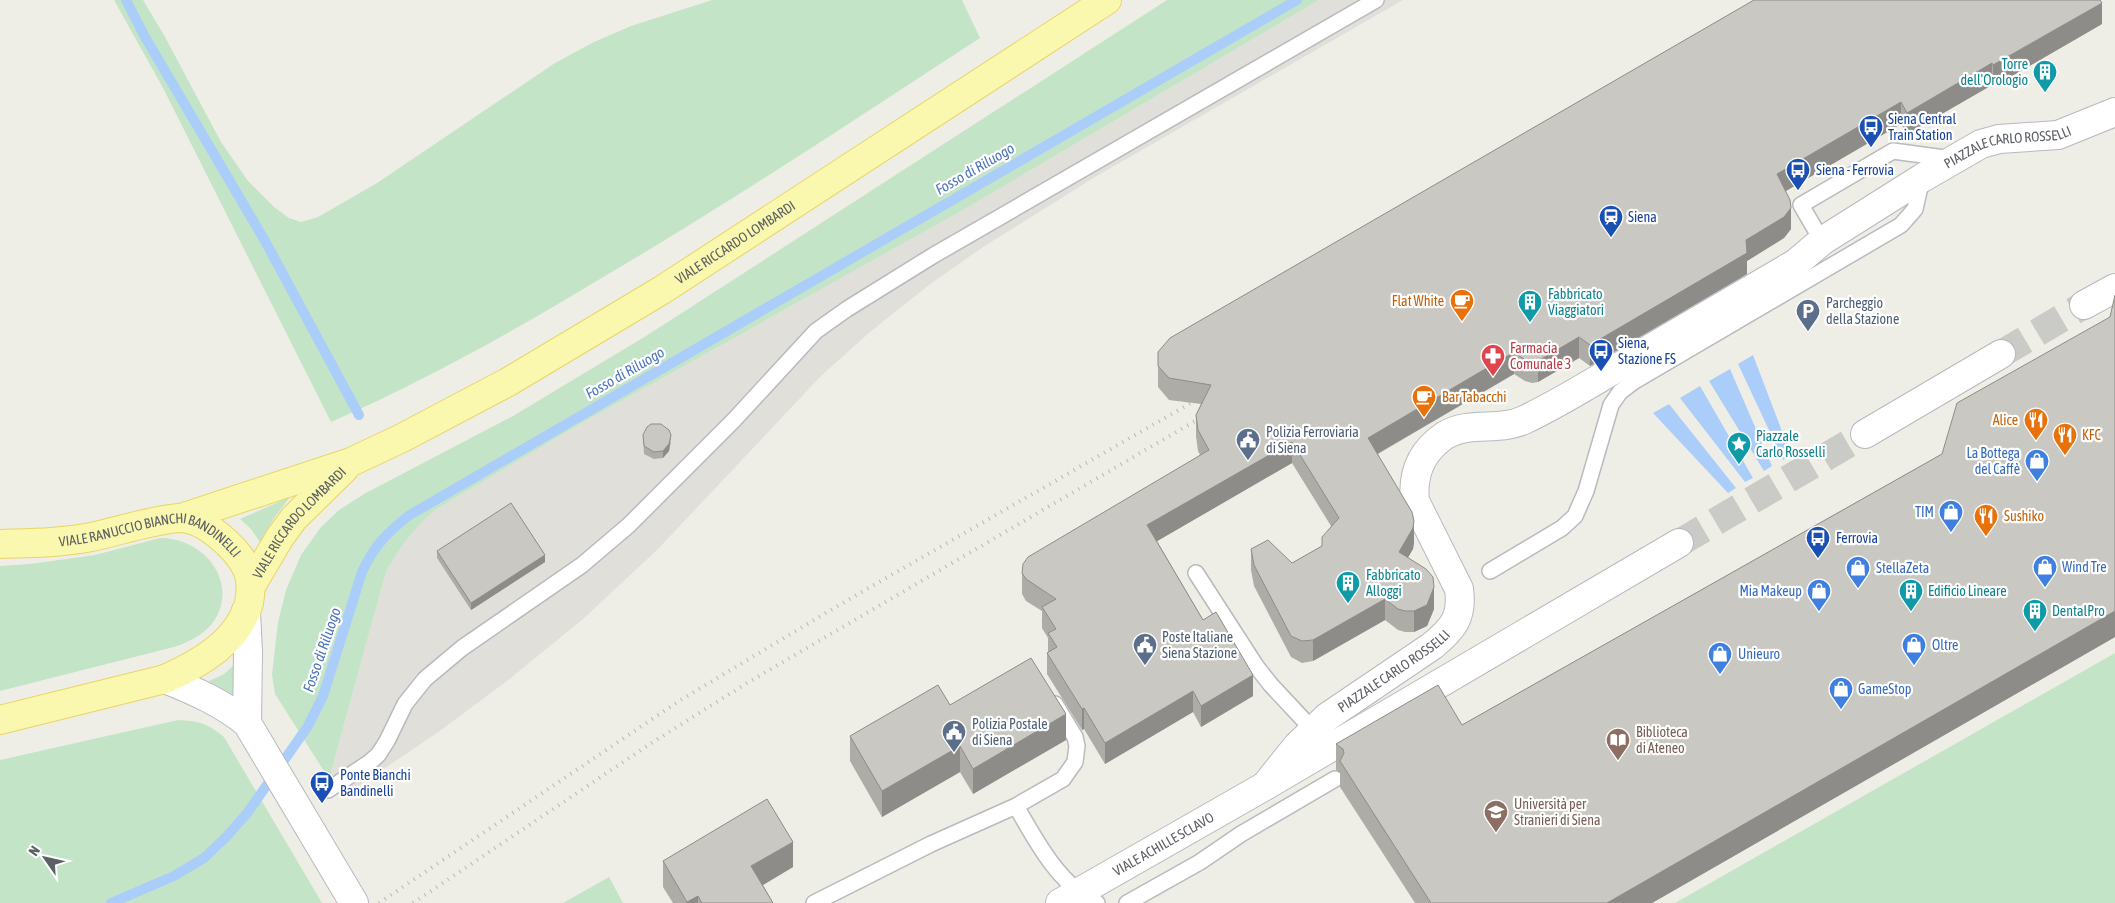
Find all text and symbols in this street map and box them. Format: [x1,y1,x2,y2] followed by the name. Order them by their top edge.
[1960,56,2028,88] place label: Torre dell'Orologio
[2032,59,2058,93] building icon: Torre dell'Orologio
[1888,111,1957,143] place label: Siena Central Train Station
[1858,114,1884,148] bus stop icon: Siena Central Train Station
[1941,123,2073,172] street label: PIAZZALE CARLO ROSSELLI
[932,139,1017,198] water label: Fosso di Riluogo
[1785,157,1811,191] bus stop icon: Siena - Ferrovia
[1816,162,1894,178] place label: Siena - Ferrovia
[672,197,798,287] street label: VIALE RICCARDO LOMBARDI
[1598,204,1624,238] station icon: Siena
[1628,209,1657,225] place label: Siena
[1548,286,1604,318] place label: Fabbricato Viaggiatori
[1449,288,1475,322] cafe icon: Flat White
[1517,289,1543,323] building icon: Fabbricato Viaggiatori
[1392,293,1444,309] place label: Flat White
[1826,295,1899,327] place label: Parcheggio della Stazione
[1795,298,1821,332] parking icon: Parcheggio della Stazione
[1618,335,1676,367] place label: Siena, Stazione FS
[1588,338,1614,372] bus stop icon: Siena, Stazione FS
[1510,340,1571,372] place label: Farmacia Comunale 3
[582,343,667,402] water label: Fosso di Riluogo
[1480,343,1506,377] pharmacy icon: Farmacia Comunale 3
[1411,384,1437,418] cafe icon: Bar Tabacchi
[1442,389,1506,405] place label: Bar Tabacchi
[2023,407,2049,441] restaurant icon: Alice
[1993,412,2018,428] place label: Alice
[2052,422,2078,456] restaurant icon: KFC
[1266,424,1359,456] place label: Polizia Ferroviaria di Siena
[1235,427,1261,461] public building icon: Polizia Ferroviaria di Siena
[2082,427,2102,443] place label: KFC
[1756,428,1825,460] place label: Piazzale Carlo Rosselli
[1726,431,1752,465] place icon: Piazzale Carlo Rosselli
[1966,445,2020,477] place label: La Bottega del Caffè
[2024,448,2050,482] shop icon: La Bottega del Caffè
[249,464,349,581] street label: VIALE RICCARDO LOMBARDI
[1938,499,1964,533] shop icon: TIM
[1973,503,1999,537] restaurant icon: Sushiko
[1915,504,1934,520] place label: TIM
[2004,508,2044,524] place label: Sushiko
[58,510,244,560] street label: VIALE RANUCCIO BIANCHI BANDINELLI
[1805,525,1831,559] bus stop icon: Ferrovia
[1836,530,1878,546] place label: Ferrovia
[2032,554,2058,588] shop icon: Wind Tre
[1845,555,1871,589] shop icon: StellaZeta
[2062,559,2107,575] place label: Wind Tre
[1876,560,1929,576] place label: StellaZeta
[1366,567,1421,599] place label: Fabbricato Alloggi
[1335,570,1361,604] building icon: Fabbricato Alloggi
[1806,578,1832,612] shop icon: Mia Makeup
[1898,578,1924,612] building icon: Edificio Lineare
[1739,583,1802,599] place label: Mia Makeup
[1928,583,2007,599] place label: Edificio Lineare
[2022,598,2048,632] building icon: DentalPro
[2052,603,2105,619] place label: DentalPro
[299,605,344,694] water label: Fosso di Riluogo
[1335,627,1453,715] street label: PIAZZALE CARLO ROSSELLI
[1162,629,1237,661] place label: Poste Italiane Siena Stazione
[1132,632,1158,666] public building icon: Poste Italiane Siena Stazione
[1901,632,1927,666] shop icon: Oltre
[1932,637,1958,653] place label: Oltre
[1707,641,1733,675] shop icon: Unieuro
[1738,646,1780,662] place label: Unieuro
[1828,676,1854,710] shop icon: GameStop
[1858,681,1912,697] place label: GameStop
[972,716,1048,748] place label: Polizia Postale di Siena
[941,719,967,753] public building icon: Polizia Postale di Siena
[1636,724,1688,756] place label: Biblioteca di Ateneo
[1605,727,1631,761] library icon: Biblioteca di Ateneo
[340,767,411,799] place label: Ponte Bianchi Bandinelli
[309,770,335,804] bus stop icon: Ponte Bianchi Bandinelli
[1514,796,1600,828] place label: Università per Stranieri di Siena
[1483,799,1509,833] school or university icon: Università per Stranieri di Siena
[1110,809,1217,879] street label: VIALE ACHILLE SCLAVO
[20,833,70,883] north arrow
[25,843,43,859] text: N

